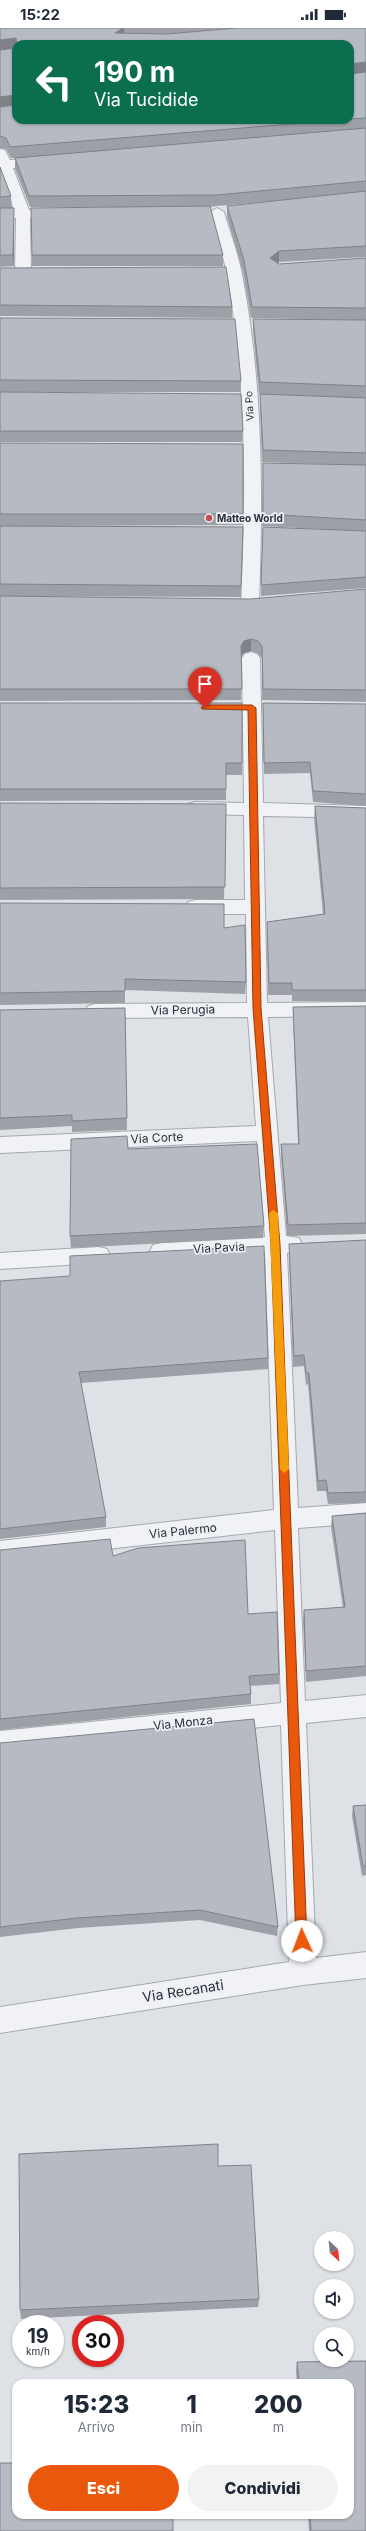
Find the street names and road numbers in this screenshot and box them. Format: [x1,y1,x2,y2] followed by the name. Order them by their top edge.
[242,391,256,421] street label: Via Po
[151,1001,215,1018] street label: Via Perugia
[130,1129,184,1146] street label: Via Corte
[193,1239,245,1256] street label: Via Pavia
[148,1519,218,1542] street label: Via Palermo
[152,1712,213,1733] street label: Via Monza
[141,1976,225,2005] street label: Via Recanati

